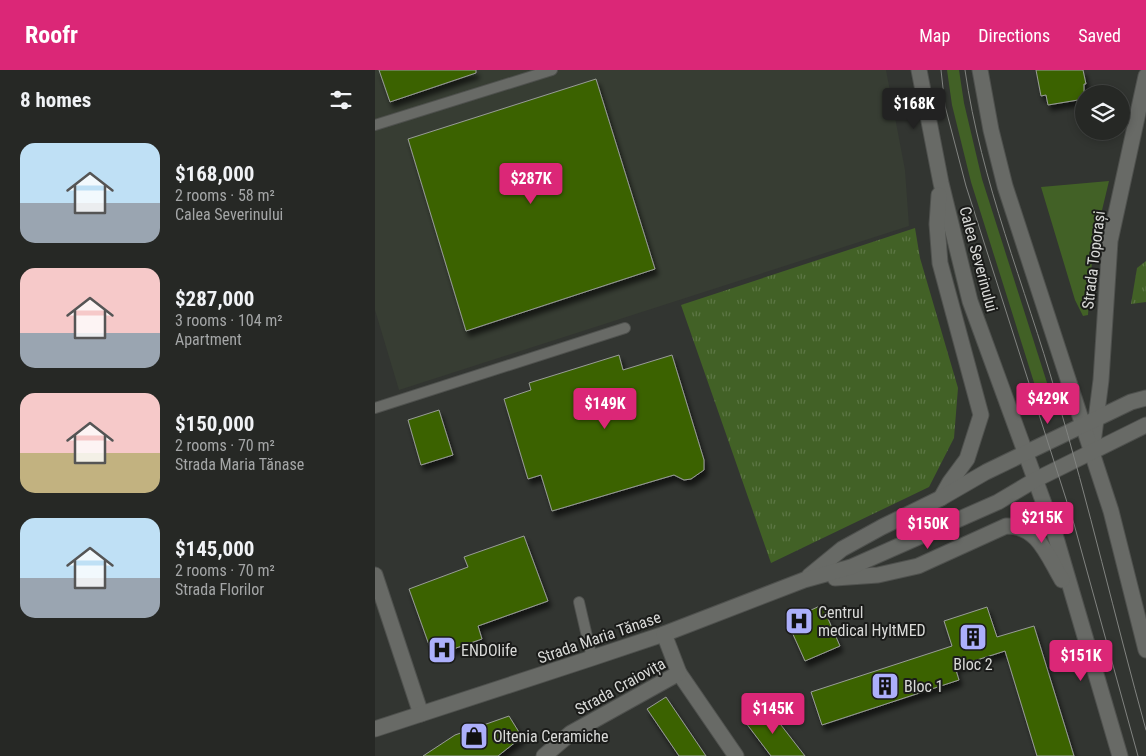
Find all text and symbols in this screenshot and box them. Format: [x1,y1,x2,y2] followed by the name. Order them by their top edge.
[25,21,78,49] text: Roofr
[919,25,950,46] text: Map
[978,25,1050,46] text: Directions
[1078,25,1121,46] text: Saved
[1075,85,1130,140] map controls
[1075,85,1130,140] button: layers
[327,86,355,114] icon: filters
[20,88,91,112] text: 8 homes
[879,88,949,130] pin: $168K
[893,94,935,113] text: $168K
[175,162,254,186] text: $168,000
[496,162,566,205] pin: $287K
[60,163,120,223] icon: home
[510,169,552,188] text: $287K
[175,186,275,205] text: 2 rooms · 58 m²
[955,204,1002,314] street label: Calea Severinului
[175,205,283,224] text: Calea Severinului
[1078,210,1110,310] street label: Strada Toporași
[175,287,254,311] text: $287,000
[60,288,120,348] icon: home
[175,311,283,330] text: 3 rooms · 104 m²
[175,330,242,349] text: Apartment
[1013,382,1083,425] pin: $429K
[570,388,640,430] pin: $149K
[1027,389,1069,408] text: $429K
[584,394,626,413] text: $149K
[175,412,254,436] text: $150,000
[60,413,120,473] icon: home
[175,436,275,455] text: 2 rooms · 70 m²
[175,455,304,474] text: Strada Maria Tănase
[1007,502,1077,544] pin: $215K
[893,508,963,550] pin: $150K
[1021,508,1063,527] text: $215K
[907,514,949,533] text: $150K
[175,537,254,561] text: $145,000
[60,538,120,598] icon: home
[175,561,275,580] text: 2 rooms · 70 m²
[175,580,264,599] text: Strada Florilor
[818,603,926,640] place label: Centrul medical HyltMED
[784,606,814,636] hospital icon: Centrul medical HyltMED
[535,607,663,667] street label: Strada Maria Tănase
[958,622,988,652] building icon: Bloc 2
[427,635,457,665] hospital icon: ENDOlife
[1046,640,1116,682] pin: $151K
[461,641,517,660] place label: ENDOlife
[1060,646,1102,665] text: $151K
[572,654,669,720] street label: Strada Craiovița
[953,655,993,674] place label: Bloc 2
[870,671,900,701] building icon: Bloc 1
[904,677,943,696] place label: Bloc 1
[738,692,808,735] pin: $145K
[752,699,794,718] text: $145K
[459,721,489,751] shop icon: Oltenia Ceramiche
[493,727,608,746] place label: Oltenia Ceramiche

